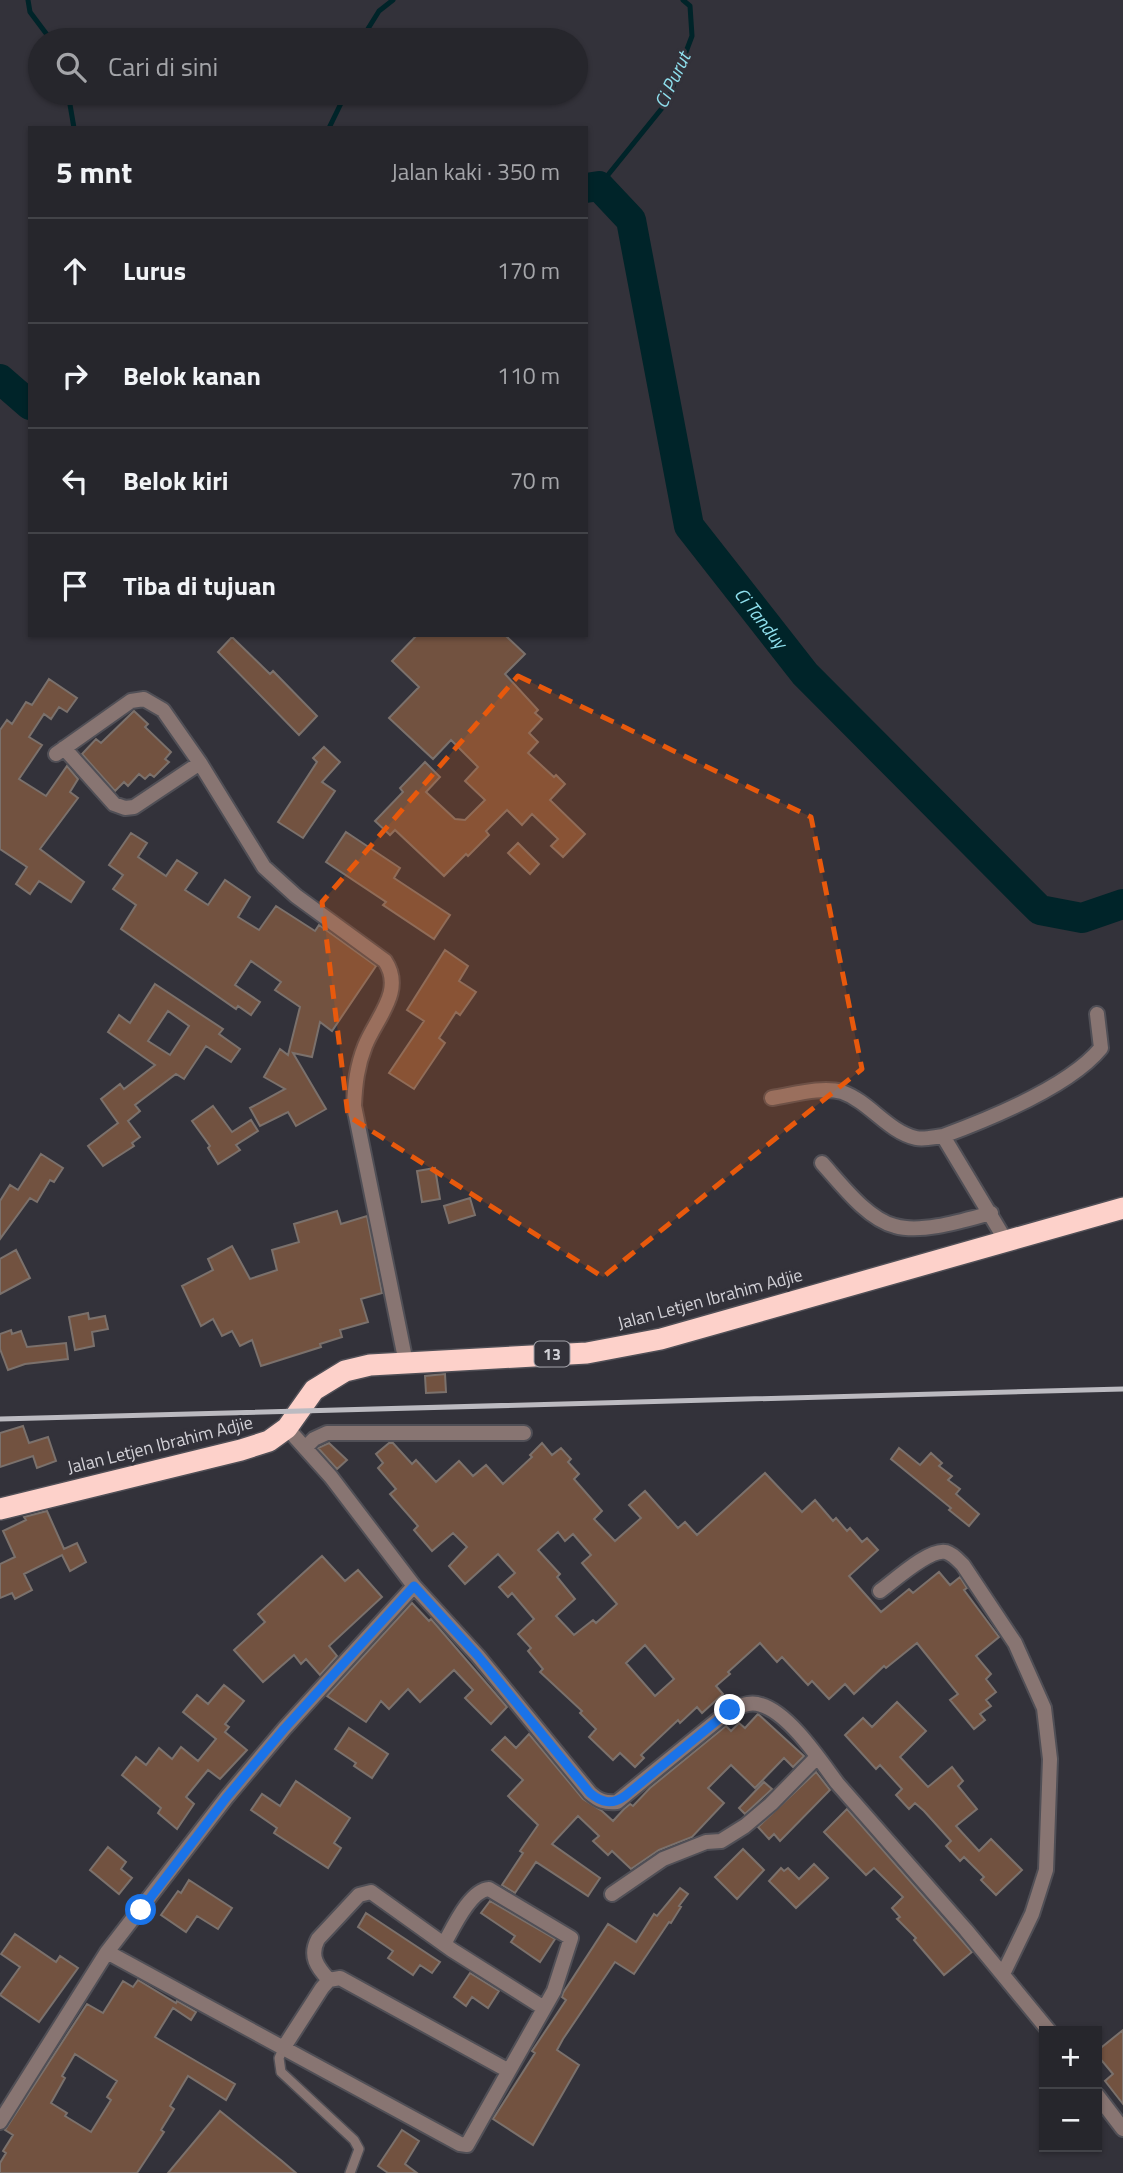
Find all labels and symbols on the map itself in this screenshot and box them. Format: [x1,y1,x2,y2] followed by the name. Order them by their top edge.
[646,45,698,113] water label: Ci Purut
[728,580,796,657] water label: Ci Tanduy
[614,1261,805,1336] street label: Jalan Letjen Ibrahim Adjie
[534,1342,570,1366] road number: 13
[64,1408,256,1481] street label: Jalan Letjen Ibrahim Adjie
[714,1694,745,1725] route end
[125,1894,156,1925] route start

